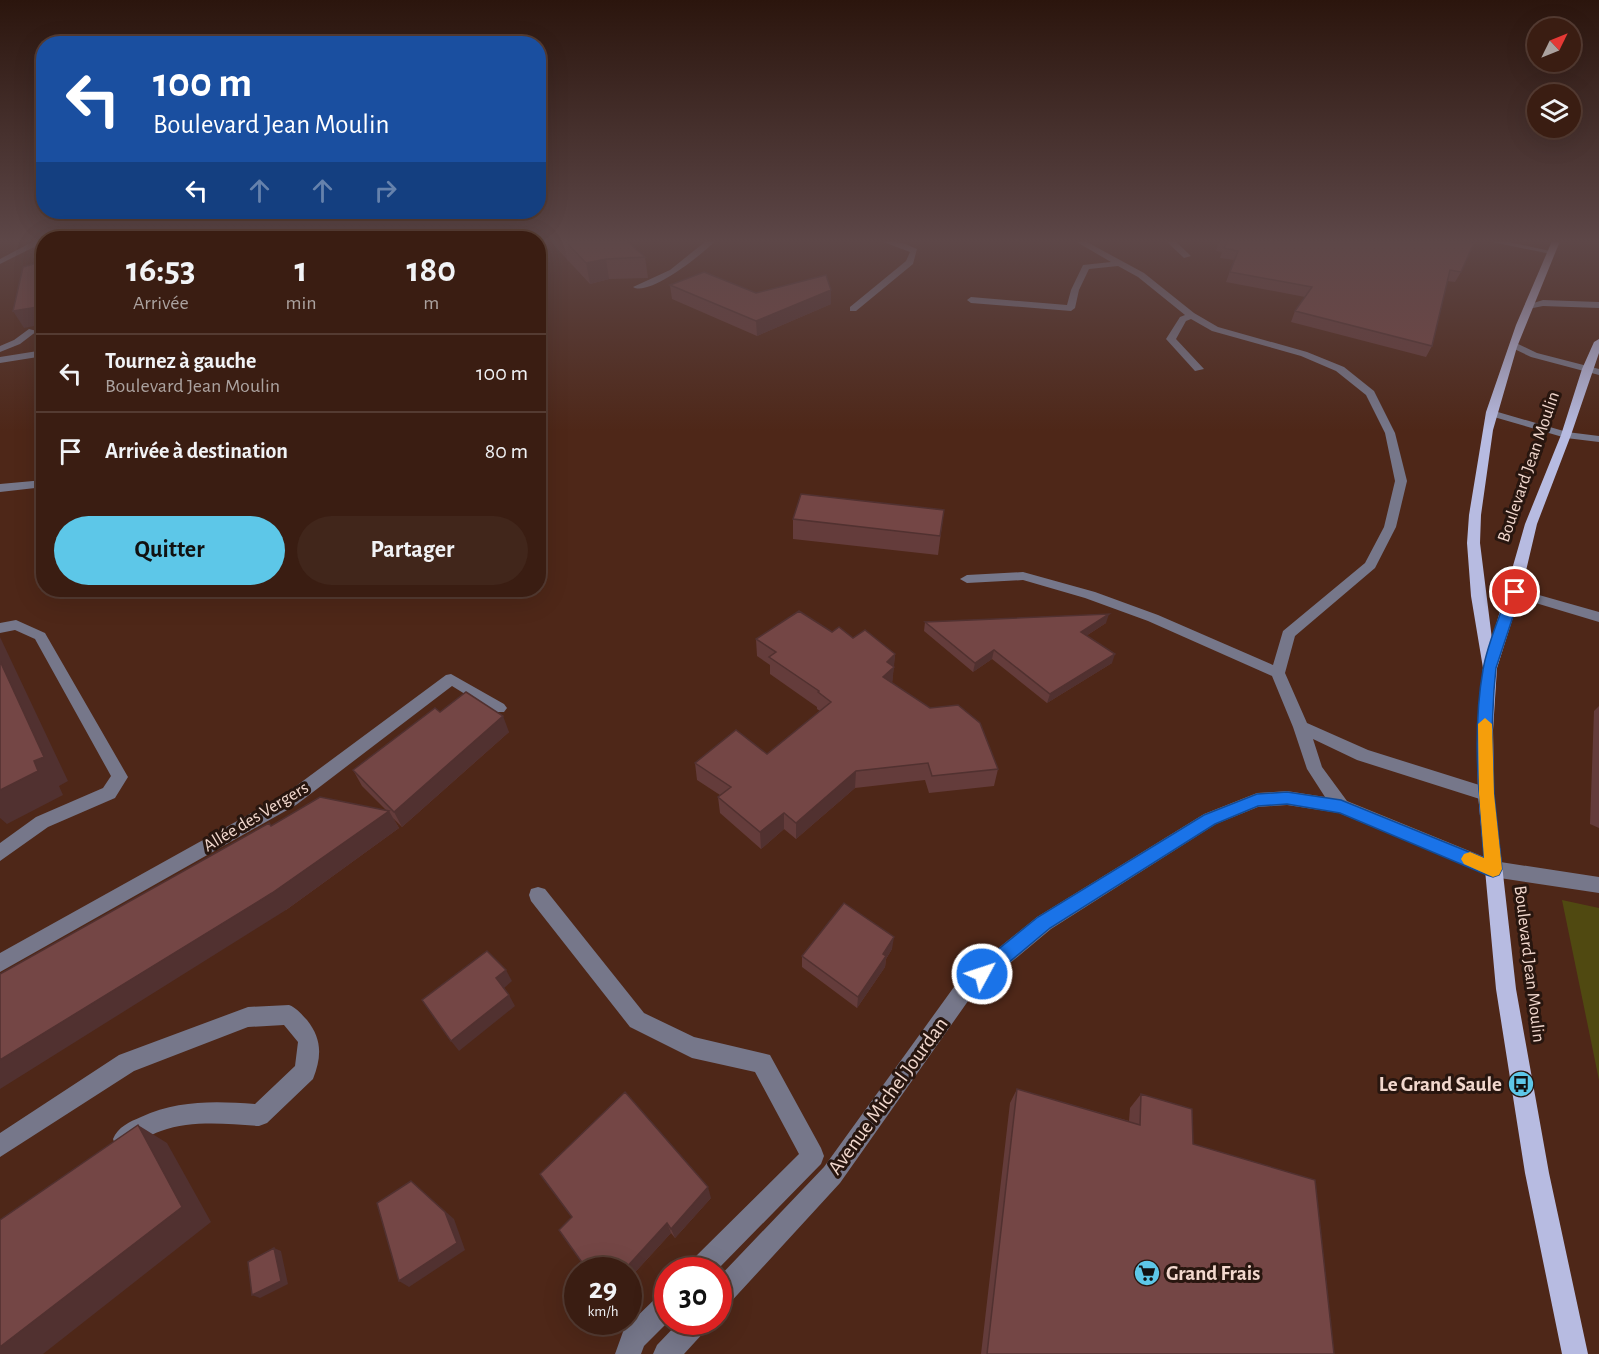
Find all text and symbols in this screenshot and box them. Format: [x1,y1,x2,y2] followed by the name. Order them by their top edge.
[1527,18,1581,72] north arrow
[1527,18,1581,138] map controls
[54,60,132,138] icon: left
[153,62,252,104] text: 100 m
[1527,84,1581,138] button: layers
[153,111,390,138] text: Boulevard Jean Moulin
[180,174,213,207] icon: left
[243,174,276,207] icon: ahead
[306,174,339,207] icon: ahead
[369,174,402,207] icon: right
[126,252,196,288] text: 16:53
[295,252,308,288] text: 1
[407,252,456,288] text: 180
[133,293,189,313] text: Arrivée
[286,293,317,313] text: min
[423,293,439,313] text: m
[105,350,256,372] text: Tournez à gauche
[54,357,87,390] icon: left
[476,362,528,384] text: 100 m
[105,376,280,396] text: Boulevard Jean Moulin
[1495,390,1563,544] street label: Boulevard Jean Moulin
[54,435,87,468] icon: arrive
[105,440,288,462] text: Arrivée à destination
[485,440,528,462] text: 80 m
[54,516,285,585] button: Quitter
[297,516,528,585] button: Partager
[1489,566,1540,617] pin
[1498,575,1531,608] icon: arrive
[200,779,312,855] street label: Allée des Vergers
[1510,885,1548,1043] street label: Boulevard Jean Moulin
[950,942,1014,1006] position arrow
[824,1014,952,1178] street label: Avenue Michel Jourdan
[1506,1069,1536,1099] bus stop icon: Le Grand Saule
[1379,1074,1502,1095] place label: Le Grand Saule
[654,1257,732,1335] speed limit sign: 30
[1132,1258,1162,1288] supermarket icon: Grand Frais
[1166,1263,1260,1284] place label: Grand Frais
[589,1274,617,1304] text: 29
[588,1304,618,1319] text: km/h

